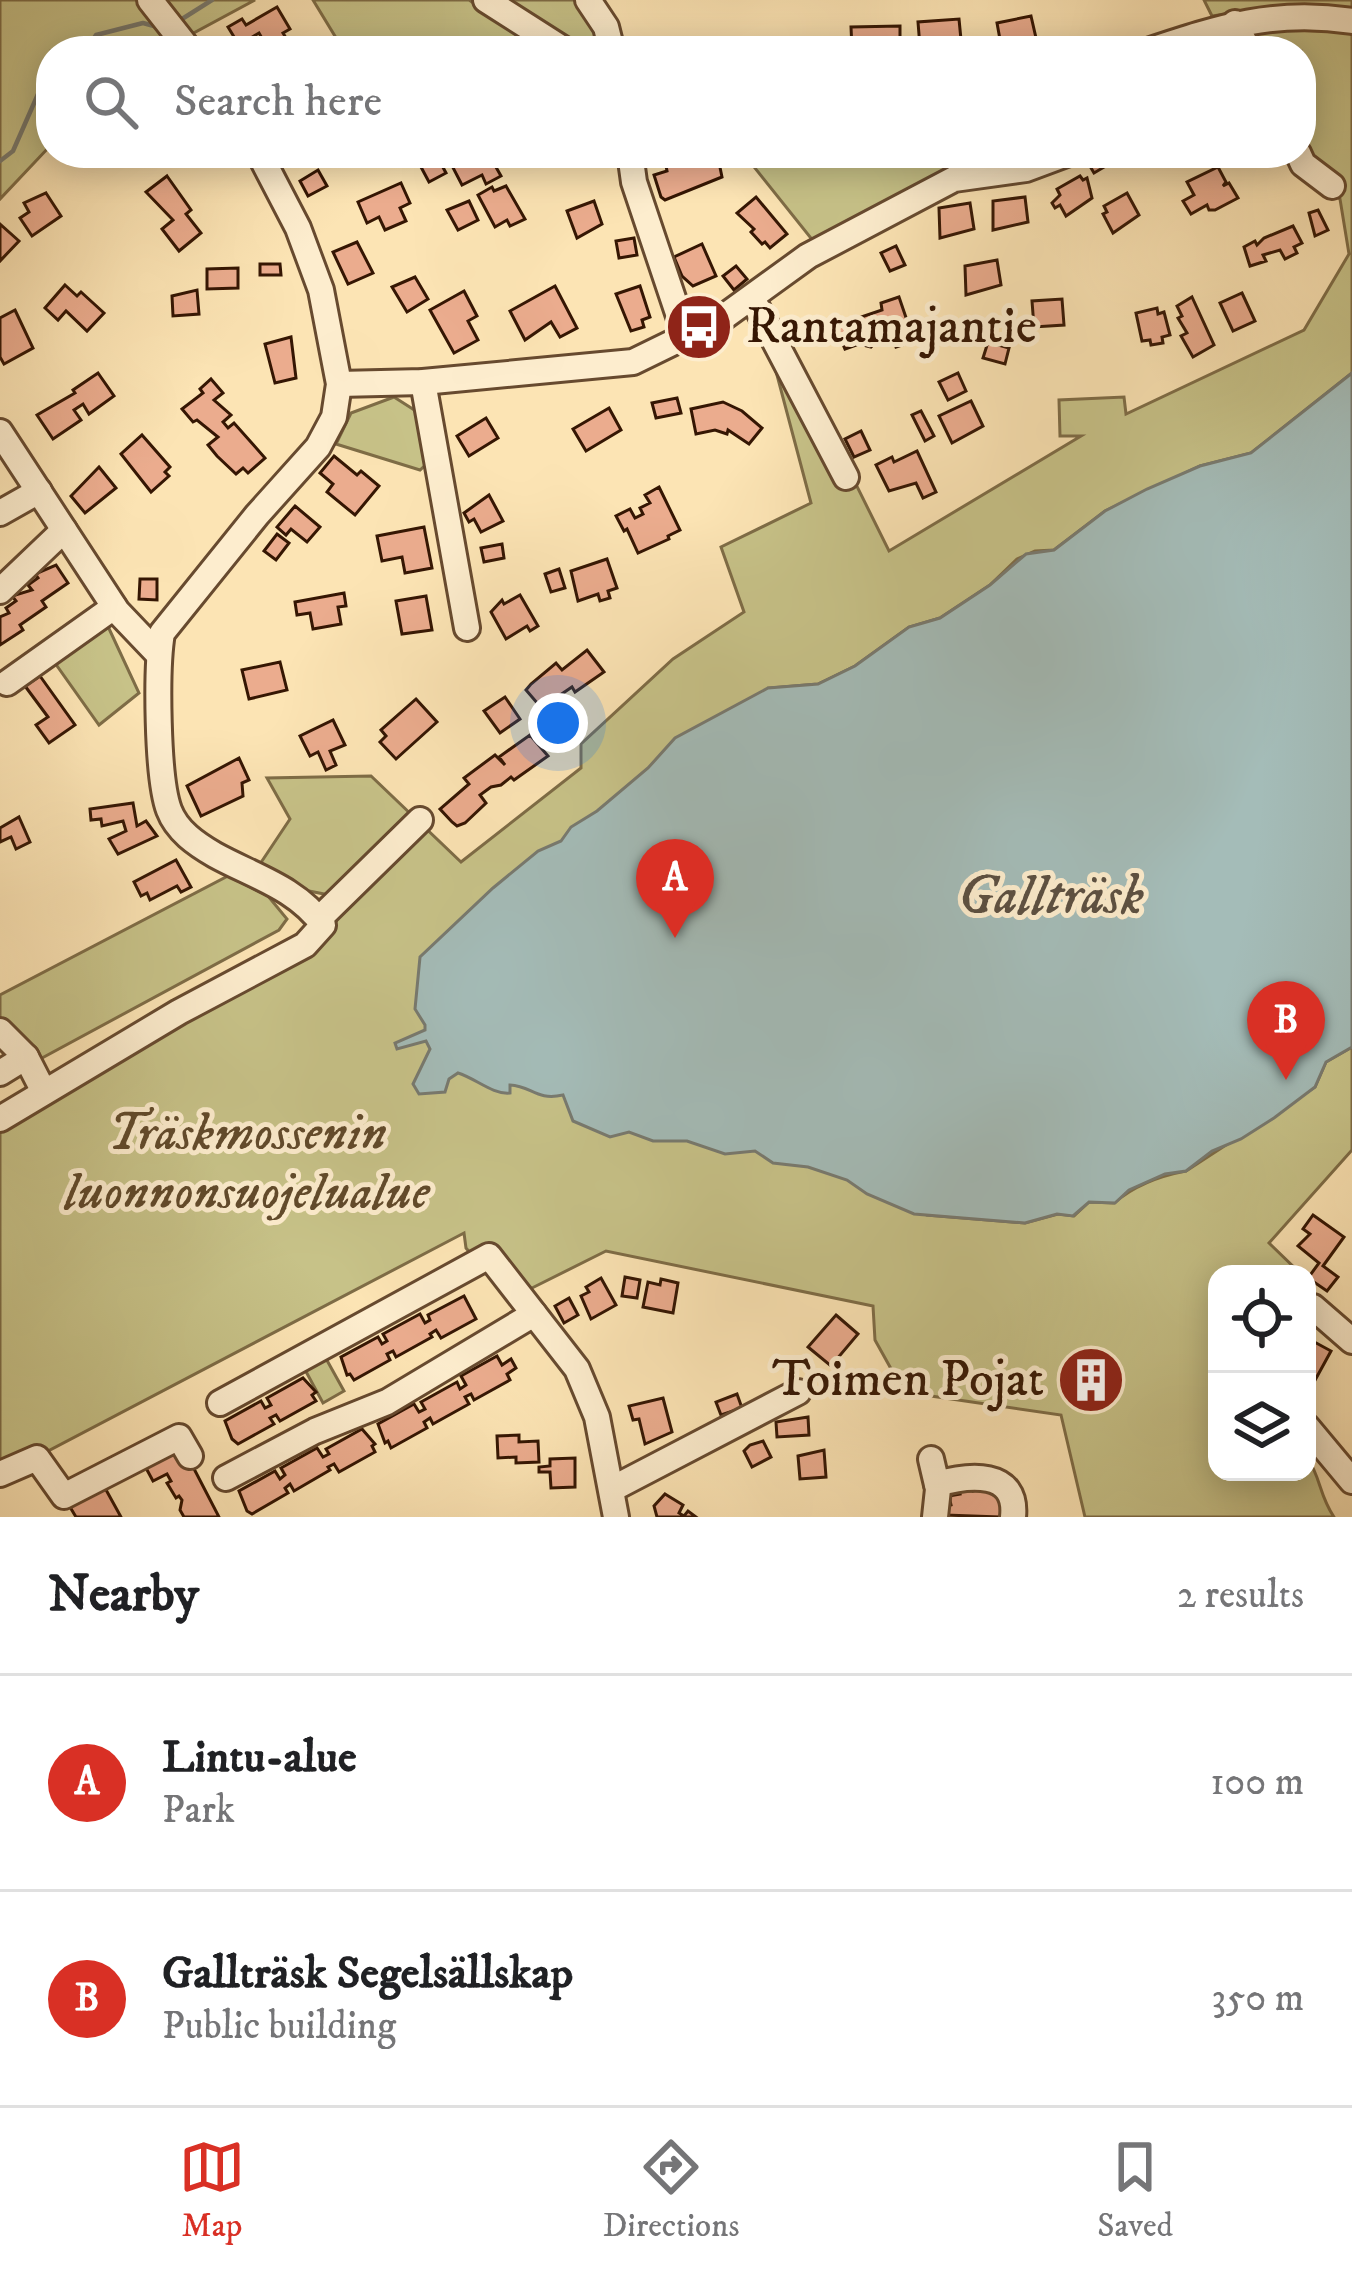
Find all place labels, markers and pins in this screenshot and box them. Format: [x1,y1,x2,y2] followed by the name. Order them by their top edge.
[664,292,734,362] bus stop icon: Rantamajantie
[746,295,1037,359] place label: Rantamajantie
[636,839,714,938] pin: A
[1247,981,1325,1080] pin: B
[1056,1345,1126,1415] building icon: Toimen Pojat
[772,1348,1044,1412] place label: Toimen Pojat

